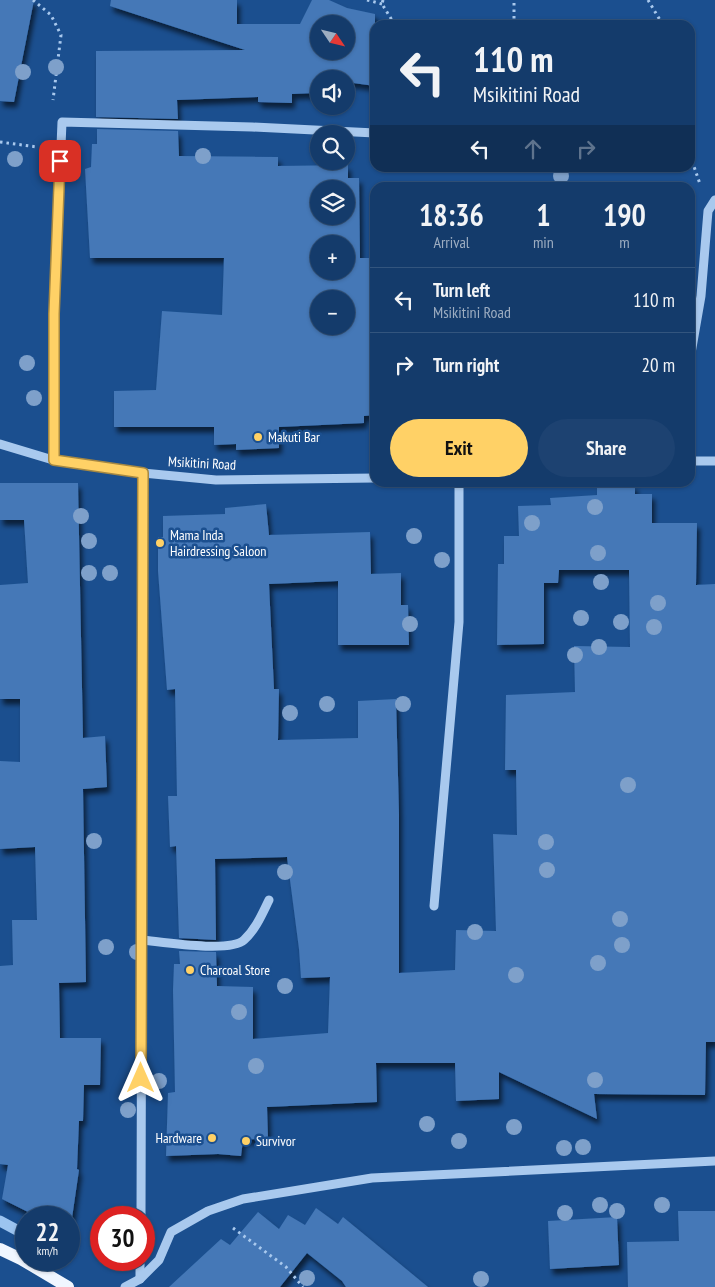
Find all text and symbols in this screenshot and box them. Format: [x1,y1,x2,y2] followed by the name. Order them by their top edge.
[310,15,355,60] north arrow
[310,15,355,335] map controls
[473,36,554,82] text: 110 m
[390,40,455,105] icon: left
[310,70,355,115] button: sound
[473,80,580,108] text: Msikitini Road
[310,125,355,170] button: search
[466,135,494,163] icon: left
[519,135,547,163] icon: ahead
[572,135,600,163] icon: right
[39,140,81,182] pin
[46,147,74,175] icon: arrive
[310,180,355,225] button: layers
[419,195,484,234] text: 18:36
[536,195,551,234] text: 1
[603,195,646,234] text: 190
[433,232,470,252] text: Arrival
[533,232,554,252] text: min
[619,232,630,252] text: m
[310,235,355,280] button: +
[433,278,490,302] text: Turn left
[390,286,418,314] icon: left
[633,288,675,312] text: 110 m
[310,290,355,335] button: −
[433,302,511,322] text: Msikitini Road
[390,351,418,379] icon: right
[433,353,499,377] text: Turn right
[642,353,675,377] text: 20 m
[390,419,528,477] button: Exit
[538,419,675,477] button: Share
[268,428,320,446] place label: Makuti Bar
[252,431,264,443] marker: Makuti Bar
[168,452,236,474] street label: Msikitini Road
[170,526,266,560] place label: Mama Inda Hairdressing Saloon
[154,537,166,549] marker: Mama Inda Hairdressing Saloon
[200,961,270,979] place label: Charcoal Store
[184,964,196,976] marker: Charcoal Store
[114,1051,166,1103] position arrow
[156,1129,202,1147] place label: Hardware
[206,1132,218,1144] marker: Hardware
[256,1132,296,1150] place label: Survivor
[240,1135,252,1147] marker: Survivor
[90,1206,155,1271] speed limit sign: 30
[36,1216,59,1248] text: 22
[37,1243,58,1258] text: km/h

